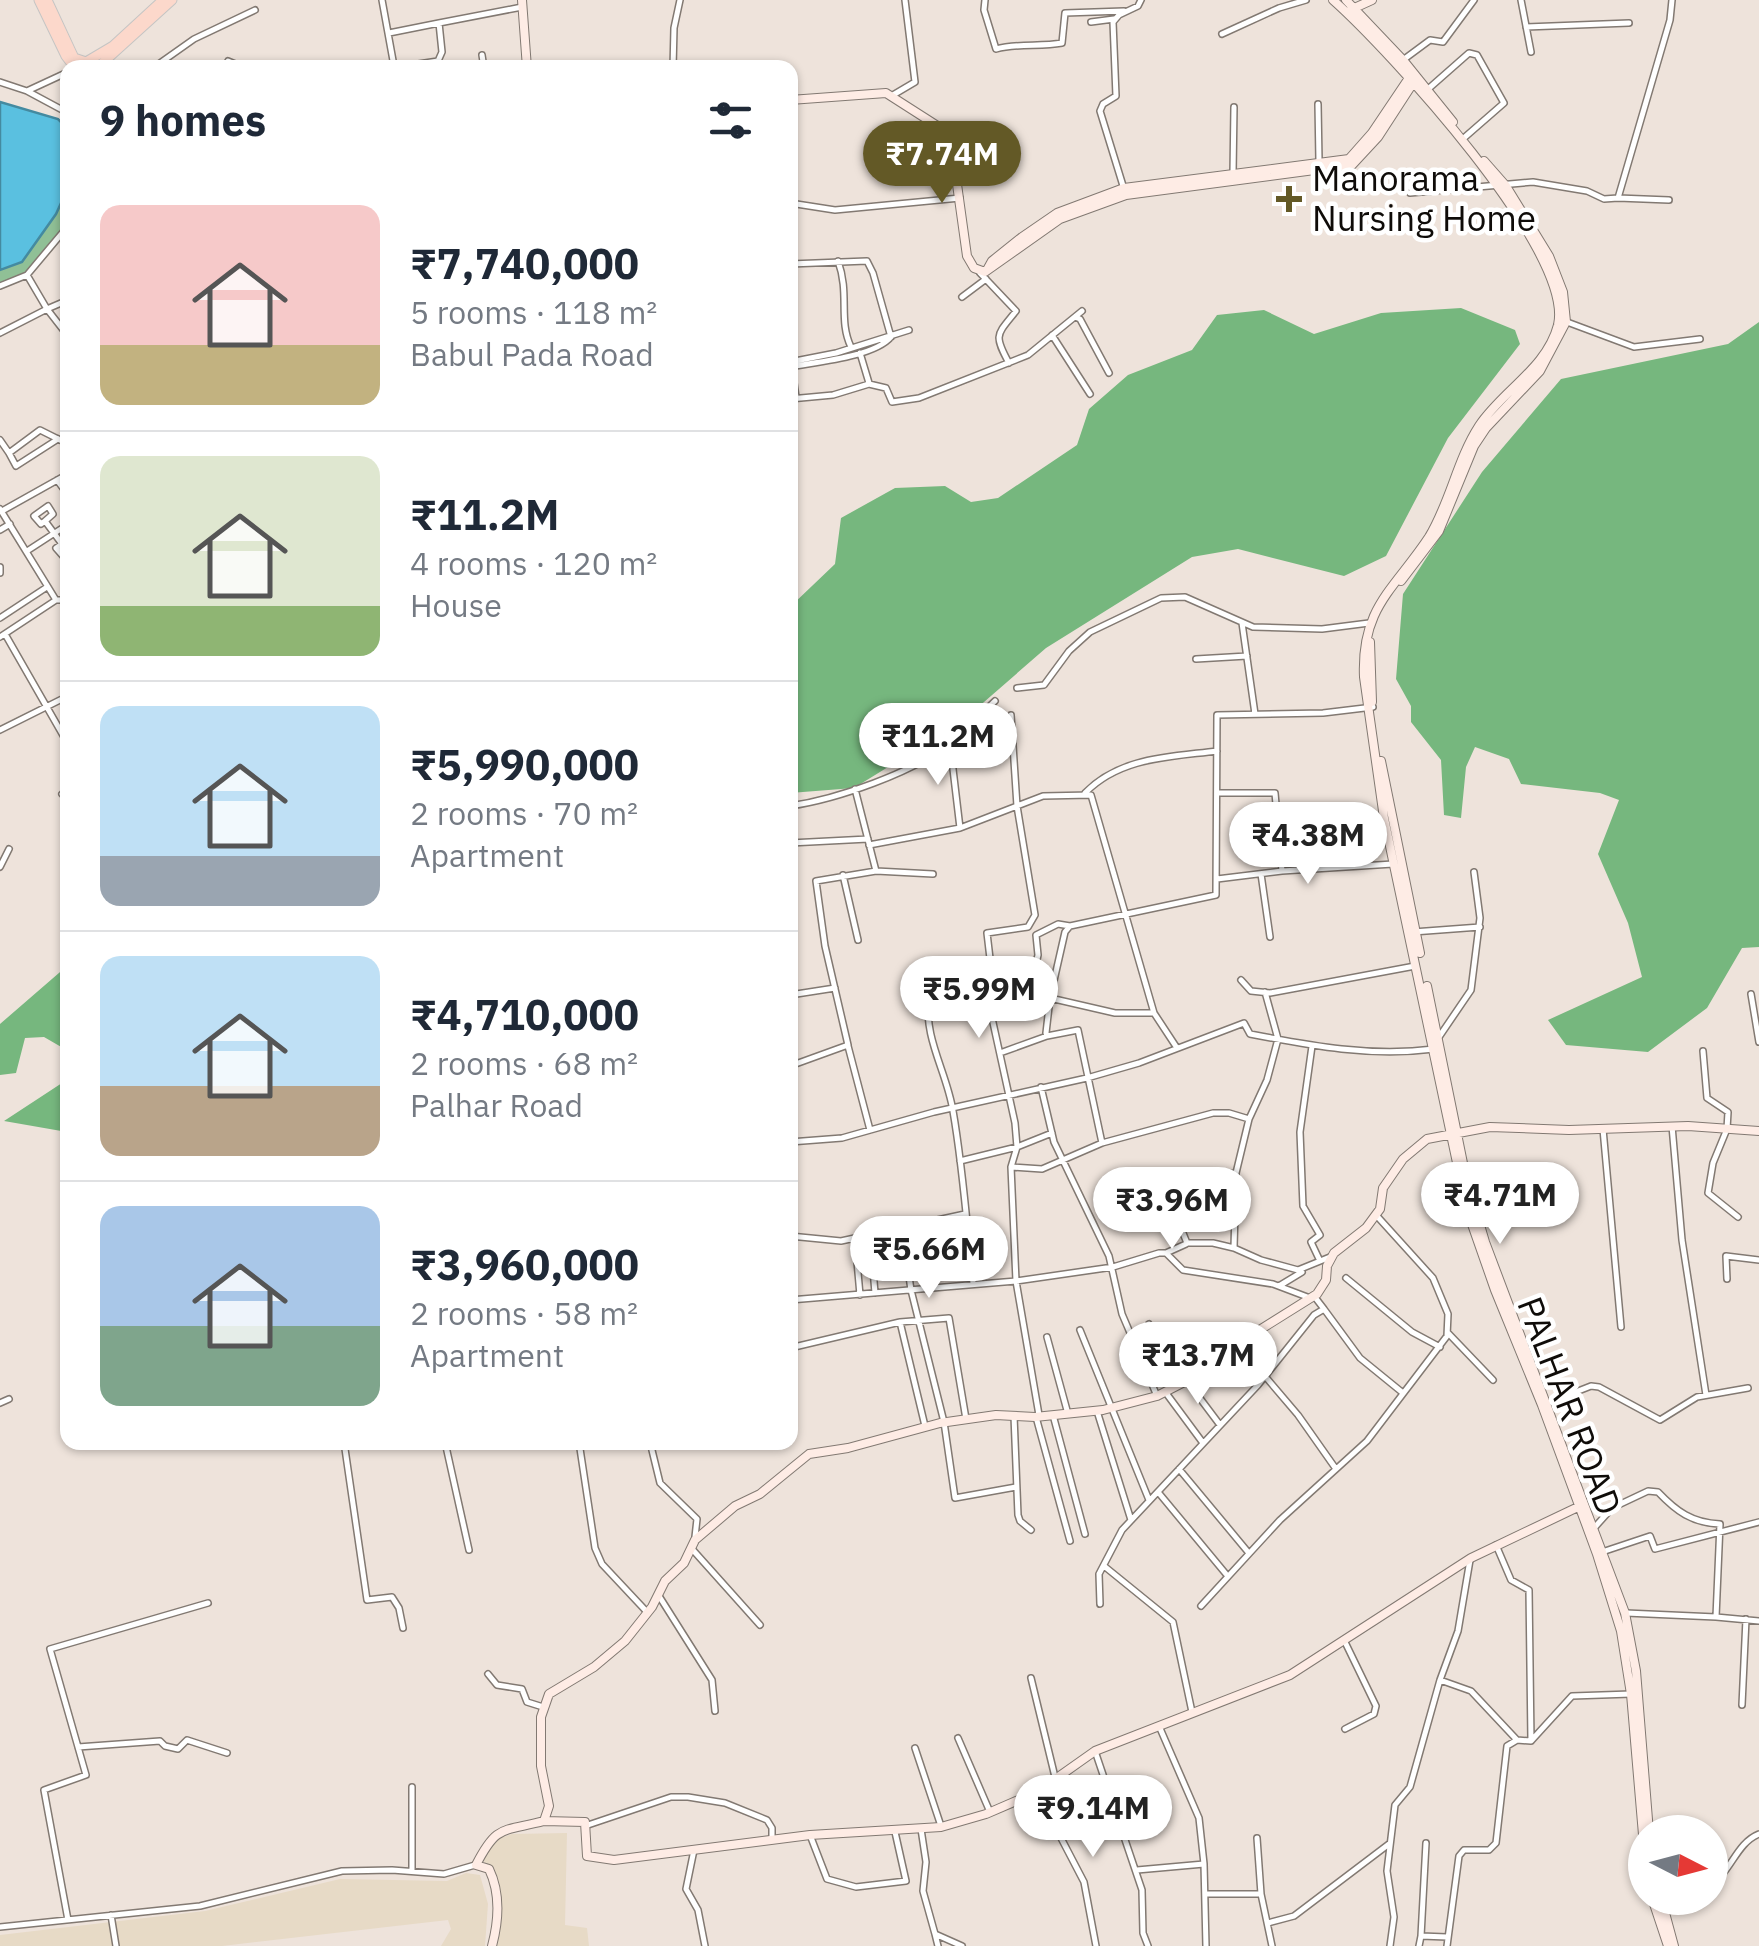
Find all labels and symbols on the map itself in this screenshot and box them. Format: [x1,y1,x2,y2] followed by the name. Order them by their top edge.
[861,121,1023,206] pin: ₹7.74M
[1312,155,1536,241] place label: Manorama Nursing Home
[1276,186,1302,212] marker: Manorama Nursing Home
[857,703,1019,788] pin: ₹11.2M
[1227,802,1389,887] pin: ₹4.38M
[898,956,1060,1041] pin: ₹5.99M
[1419,1162,1581,1247] pin: ₹4.71M
[1091,1167,1253,1252] pin: ₹3.96M
[848,1216,1010,1301] pin: ₹5.66M
[1507,1290,1633,1521] street label: PALHAR ROAD
[1117,1322,1279,1407] pin: ₹13.7M
[1012,1775,1174,1860] pin: ₹9.14M
[1628,1815,1728,1915] north arrow

